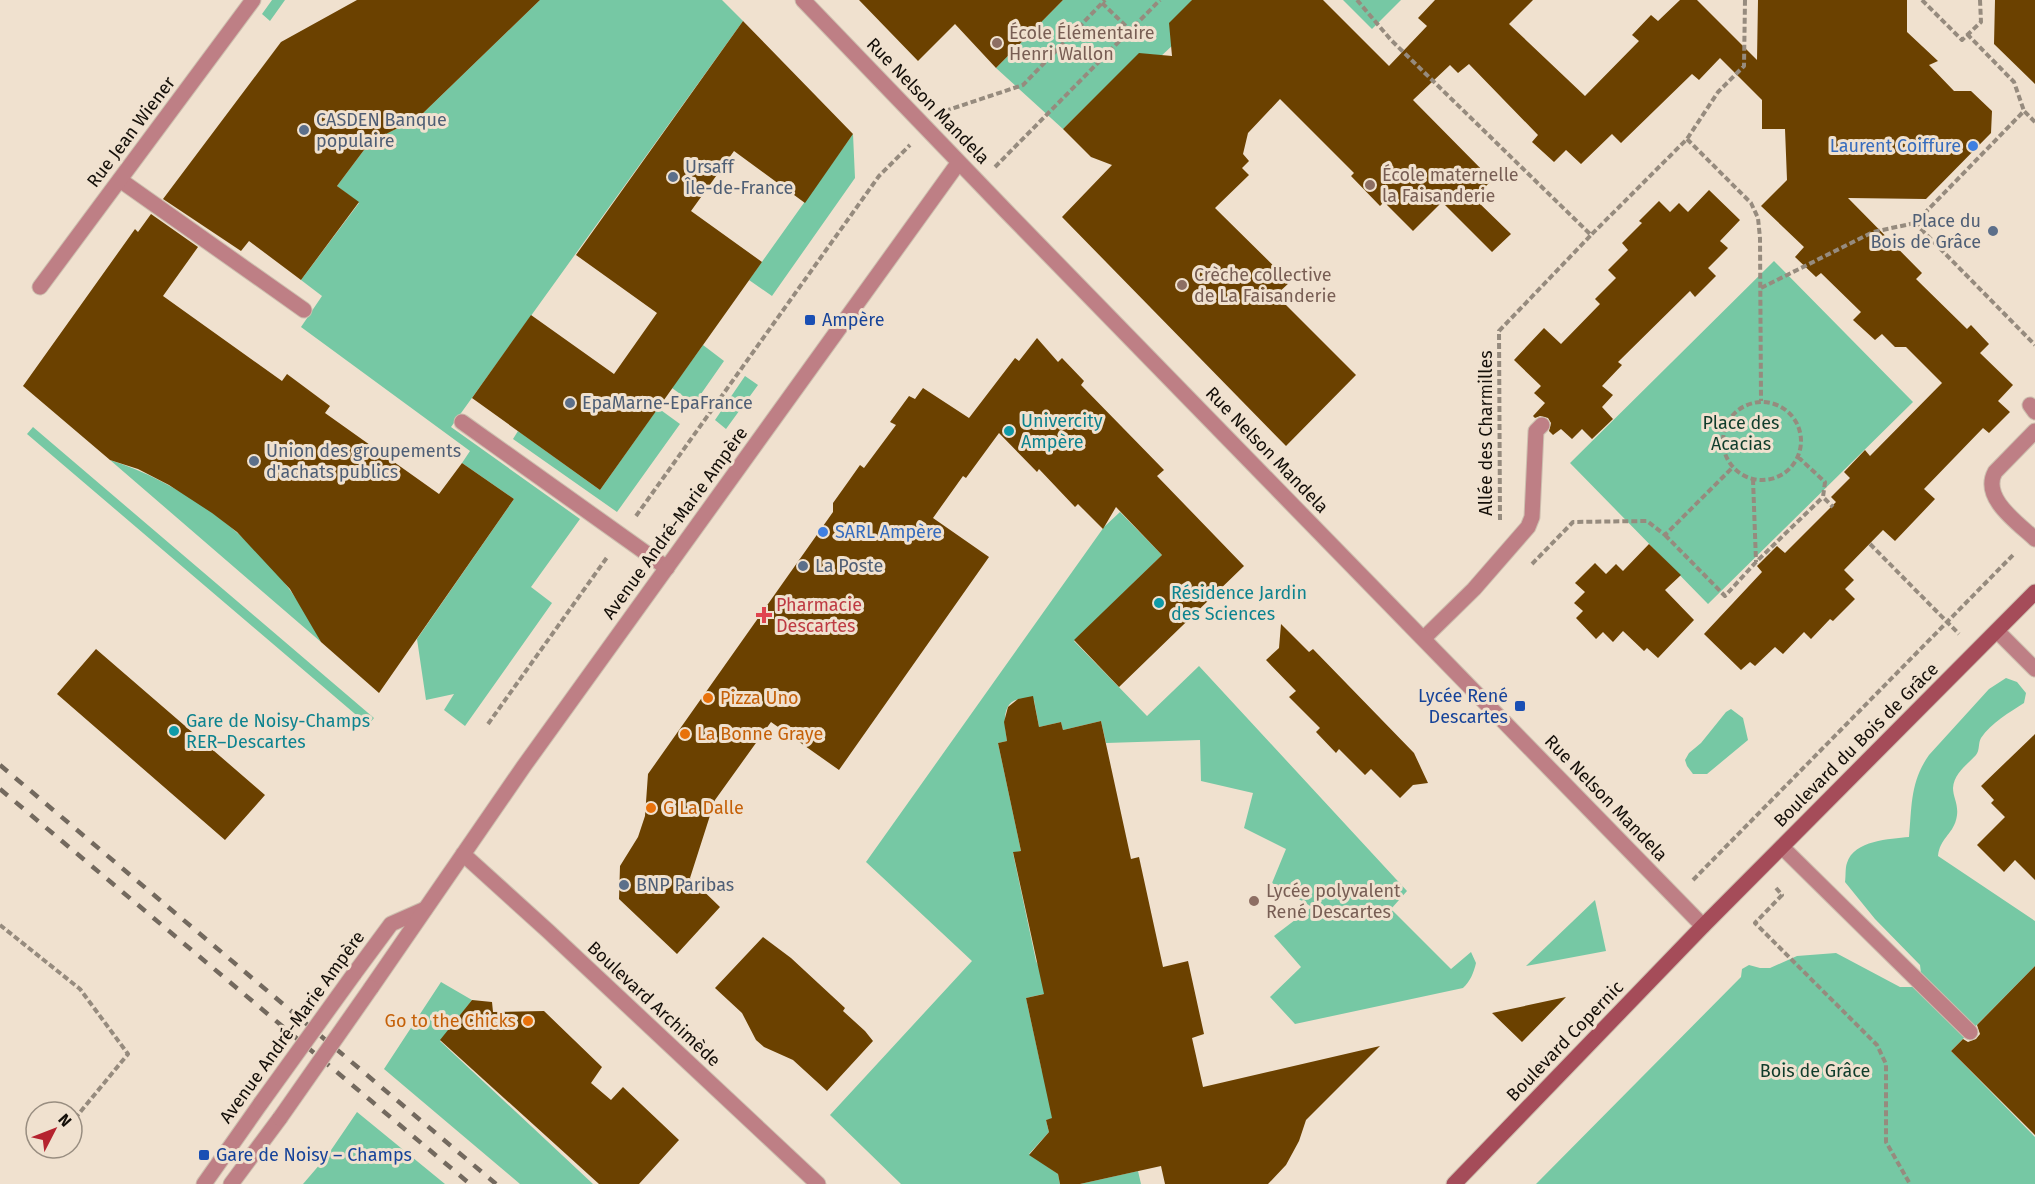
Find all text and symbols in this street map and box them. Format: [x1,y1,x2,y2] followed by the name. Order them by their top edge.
[1009,21,1155,65] place label: École Élémentaire Henri Wallon
[862,33,994,169] street label: Rue Nelson Mandela
[990,36,1004,50] marker: École Élémentaire Henri Wallon
[82,72,180,192] street label: Rue Jean Wiener
[316,109,447,152] place label: CASDEN Banque populaire
[297,123,311,137] marker: CASDEN Banque populaire
[1830,135,1961,157] place label: Laurent Coiffure
[1966,139,1980,153] marker: Laurent Coiffure
[684,156,793,199] place label: Ursaff Île-de-France
[1382,163,1519,207] place label: École maternelle la Faisanderie
[666,170,680,184] marker: Ursaff Île-de-France
[1363,178,1377,192] marker: École maternelle la Faisanderie
[1870,210,1981,253] place label: Place du Bois de Grâce
[1986,224,2000,238] marker: Place du Bois de Grâce
[1194,264,1336,307] place label: Crèche collective de La Faisanderie
[1175,278,1189,292] marker: Crèche collective de La Faisanderie
[822,309,884,331] place label: Ampère
[803,313,817,327] marker: Ampère
[1475,350,1497,516] street label: Allée des Charmilles
[1201,382,1333,518] street label: Rue Nelson Mandela
[582,392,753,414] place label: EpaMarne-EpaFrance
[563,396,577,410] marker: EpaMarne-EpaFrance
[1021,410,1103,453] place label: Univercity Ampère
[1702,412,1780,455] park label: Place des Acacias
[598,422,752,624] street label: Avenue André-Marie Ampère
[1002,424,1016,438] marker: Univercity Ampère
[266,440,461,483] place label: Union des groupements d'achats publics
[247,454,261,468] marker: Union des groupements d'achats publics
[835,521,942,543] place label: SARL Ampère
[816,525,830,539] marker: SARL Ampère
[815,555,883,577] place label: La Poste
[796,559,810,573] marker: La Poste
[1171,582,1307,625] place label: Résidence Jardin des Sciences
[776,594,862,637] place label: Pharmacie Descartes
[1152,596,1166,610] marker: Résidence Jardin des Sciences
[757,608,771,622] marker: Pharmacie Descartes
[1769,658,1943,832] street label: Boulevard du Bois de Grâce
[1418,685,1508,728] place label: Lycée René Descartes
[720,687,799,709] place label: Pizza Uno
[701,691,715,705] marker: Pizza Uno
[1513,699,1527,713] marker: Lycée René Descartes
[186,710,370,753] place label: Gare de Noisy-Champs RER–Descartes
[697,723,823,745] place label: La Bonne Graye
[167,724,181,738] marker: Gare de Noisy-Champs RER–Descartes
[678,727,692,741] marker: La Bonne Graye
[1540,730,1672,866] street label: Rue Nelson Mandela
[663,797,744,819] place label: G La Dalle
[644,801,658,815] marker: G La Dalle
[636,874,734,896] place label: BNP Paribas
[617,878,631,892] marker: BNP Paribas
[1266,880,1401,923] place label: Lycée polyvalent René Descartes
[1247,894,1261,908] marker: Lycée polyvalent René Descartes
[215,926,369,1128] street label: Avenue André-Marie Ampère
[583,937,725,1071] street label: Boulevard Archimède
[1502,976,1628,1106] street label: Boulevard Copernic
[385,1010,516,1032] place label: Go to the Chicks
[521,1014,535,1028] marker: Go to the Chicks
[1760,1060,1870,1082] park label: Bois de Grâce
[24,1100,84,1160] north arrow
[54,1110,75,1131] text: N
[216,1144,412,1166] place label: Gare de Noisy – Champs
[197,1148,211,1162] marker: Gare de Noisy – Champs

